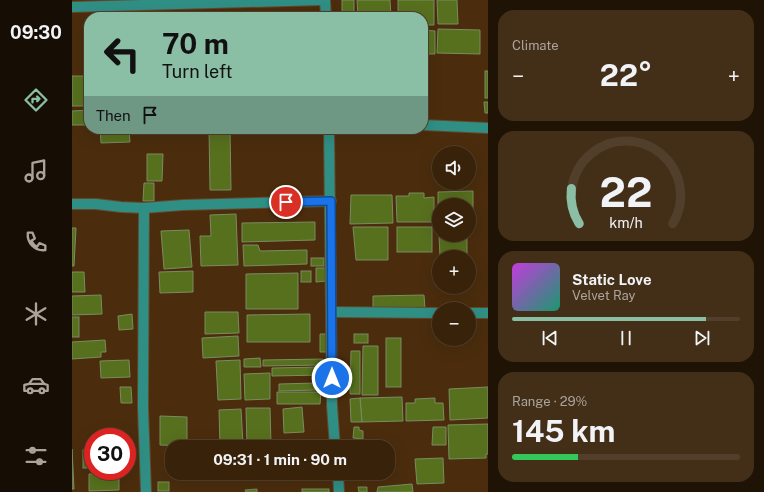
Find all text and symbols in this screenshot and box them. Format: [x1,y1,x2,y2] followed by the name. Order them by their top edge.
[10,22,62,43] text: 09:30
[162,27,229,60] text: 70 m
[96,28,148,80] icon: left
[512,38,559,53] text: Climate
[600,57,652,93] text: 22°
[162,61,232,82] text: Turn left
[512,63,524,89] text: −
[728,63,740,89] text: +
[22,86,50,114] icon: directions
[139,104,161,126] icon: arrive
[96,107,131,124] text: Then
[432,146,476,346] map controls
[432,146,476,190] button: sound
[22,157,50,185] icon: music
[600,167,652,216] text: 22
[269,185,303,219] pin
[275,191,297,213] icon: arrive
[432,198,476,242] button: layers
[609,213,643,230] text: km/h
[22,228,50,256] icon: phone
[432,250,476,294] button: +
[572,271,652,288] text: Static Love
[572,288,636,303] text: Velvet Ray
[22,300,50,328] icon: climate
[432,302,476,346] button: −
[539,327,561,349] icon: previous
[615,327,637,349] icon: pause
[691,327,713,349] icon: next
[311,357,353,399] position arrow
[22,371,50,399] icon: car
[512,394,587,409] text: Range · 29%
[512,413,615,449] text: 145 km
[84,428,136,480] speed limit sign: 30
[22,442,50,470] icon: filters
[213,451,347,468] text: 09:31 · 1 min · 90 m

